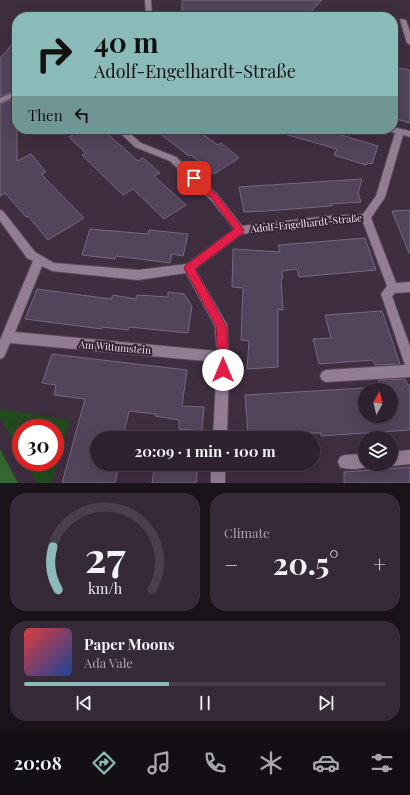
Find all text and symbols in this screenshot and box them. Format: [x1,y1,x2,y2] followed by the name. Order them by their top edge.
[94,23,159,60] text: 40 m
[28,28,80,80] icon: right
[94,59,296,83] text: Adolf-Engelhardt-Straße
[71,104,93,126] icon: left
[28,105,63,125] text: Then
[177,161,211,195] pin
[183,167,205,189] icon: arrive
[248,210,363,236] street label: Adolf-Engelhardt-Straße
[77,337,152,357] street label: Am Wittumstein
[202,349,244,391] position arrow
[358,383,398,423] north arrow
[358,383,398,471] map controls
[12,419,64,471] speed limit sign: 30
[358,431,398,471] button: layers
[134,441,276,461] text: 20:09 · 1 min · 100 m
[224,524,270,541] text: Climate
[85,528,125,583] text: 27
[273,543,339,583] text: 20.5°
[224,549,238,579] text: −
[373,549,386,579] text: +
[88,579,123,598] text: km/h
[84,634,175,654] text: Paper Moons
[84,654,133,671] text: Ada Vale
[73,692,95,714] icon: previous
[194,692,216,714] icon: pause
[315,692,337,714] icon: next
[90,749,118,777] icon: directions
[145,749,173,777] icon: music
[201,749,229,777] icon: phone
[257,749,285,777] icon: climate
[312,749,340,777] icon: car
[368,749,396,777] icon: filters
[14,751,62,775] text: 20:08

